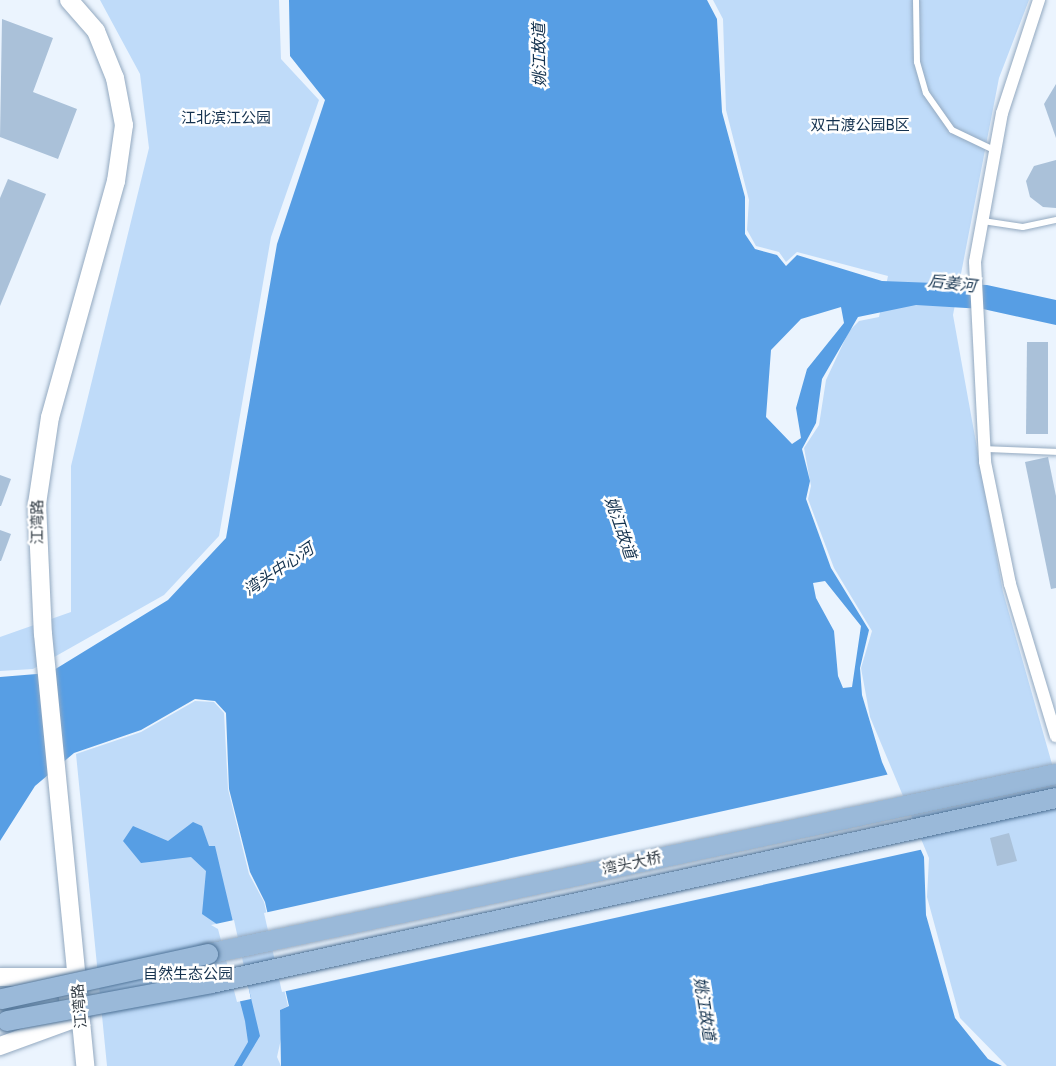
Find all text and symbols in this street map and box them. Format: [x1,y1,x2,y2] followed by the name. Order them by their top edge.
[530,23,550,87] water label: 姚江故道
[181,110,271,128] park label: 江北滨江公园
[810,117,910,135] park label: 双古渡公园B区
[927,272,977,296] water label: 后姜河
[601,495,639,561] water label: 姚江故道
[29,500,47,544] street label: 江湾路
[240,540,318,600] water label: 湾头中心河
[601,849,663,879] street label: 湾头大桥
[143,966,233,984] park label: 自然生态公园
[690,976,718,1042] water label: 姚江故道
[69,983,91,1029] street label: 江湾路

